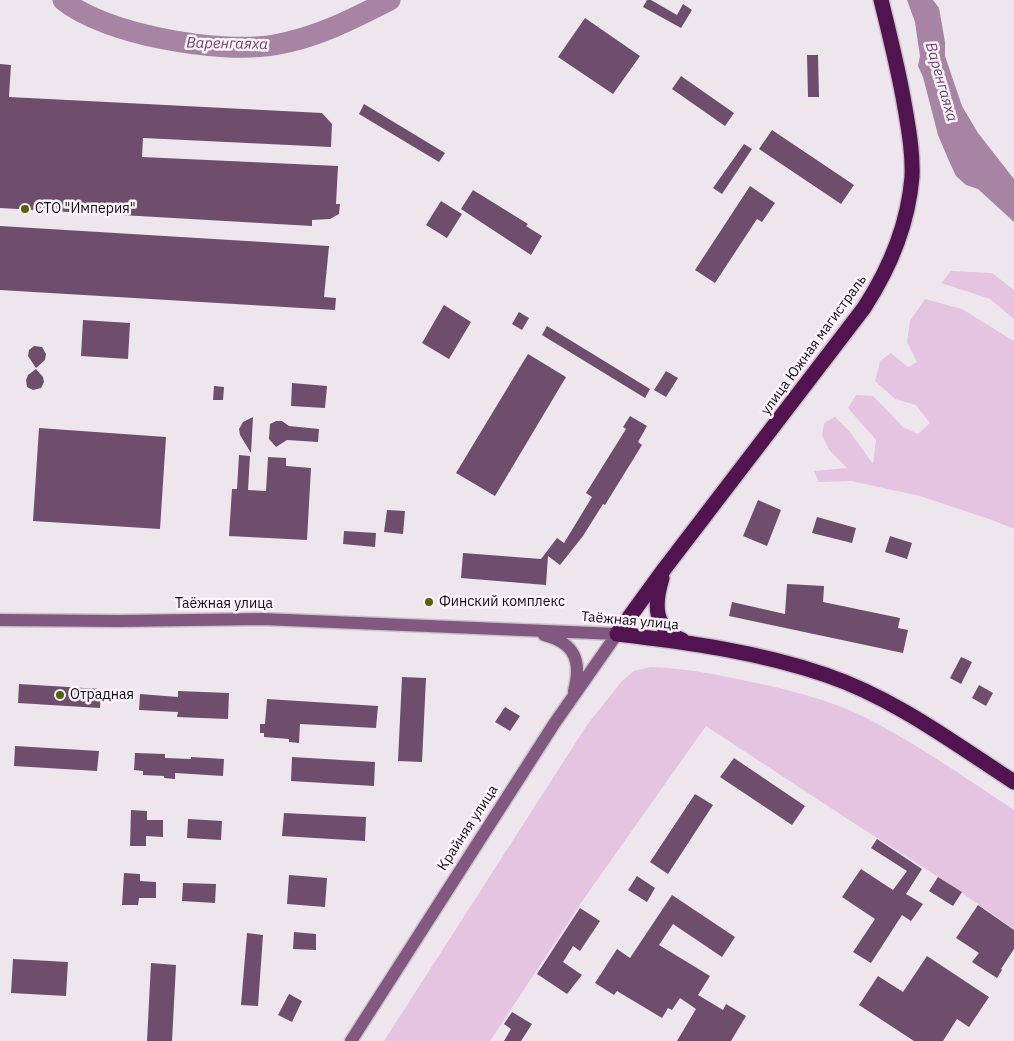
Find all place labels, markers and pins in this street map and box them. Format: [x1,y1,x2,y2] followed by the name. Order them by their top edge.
[35,201,135,217] place label: СТО "Империя"
[19,203,31,215] marker: СТО "Империя"
[439,594,565,610] place label: Финский комплекс
[423,596,435,608] marker: Финский комплекс
[70,687,134,703] place label: Отрадная
[54,689,66,701] marker: Отрадная

